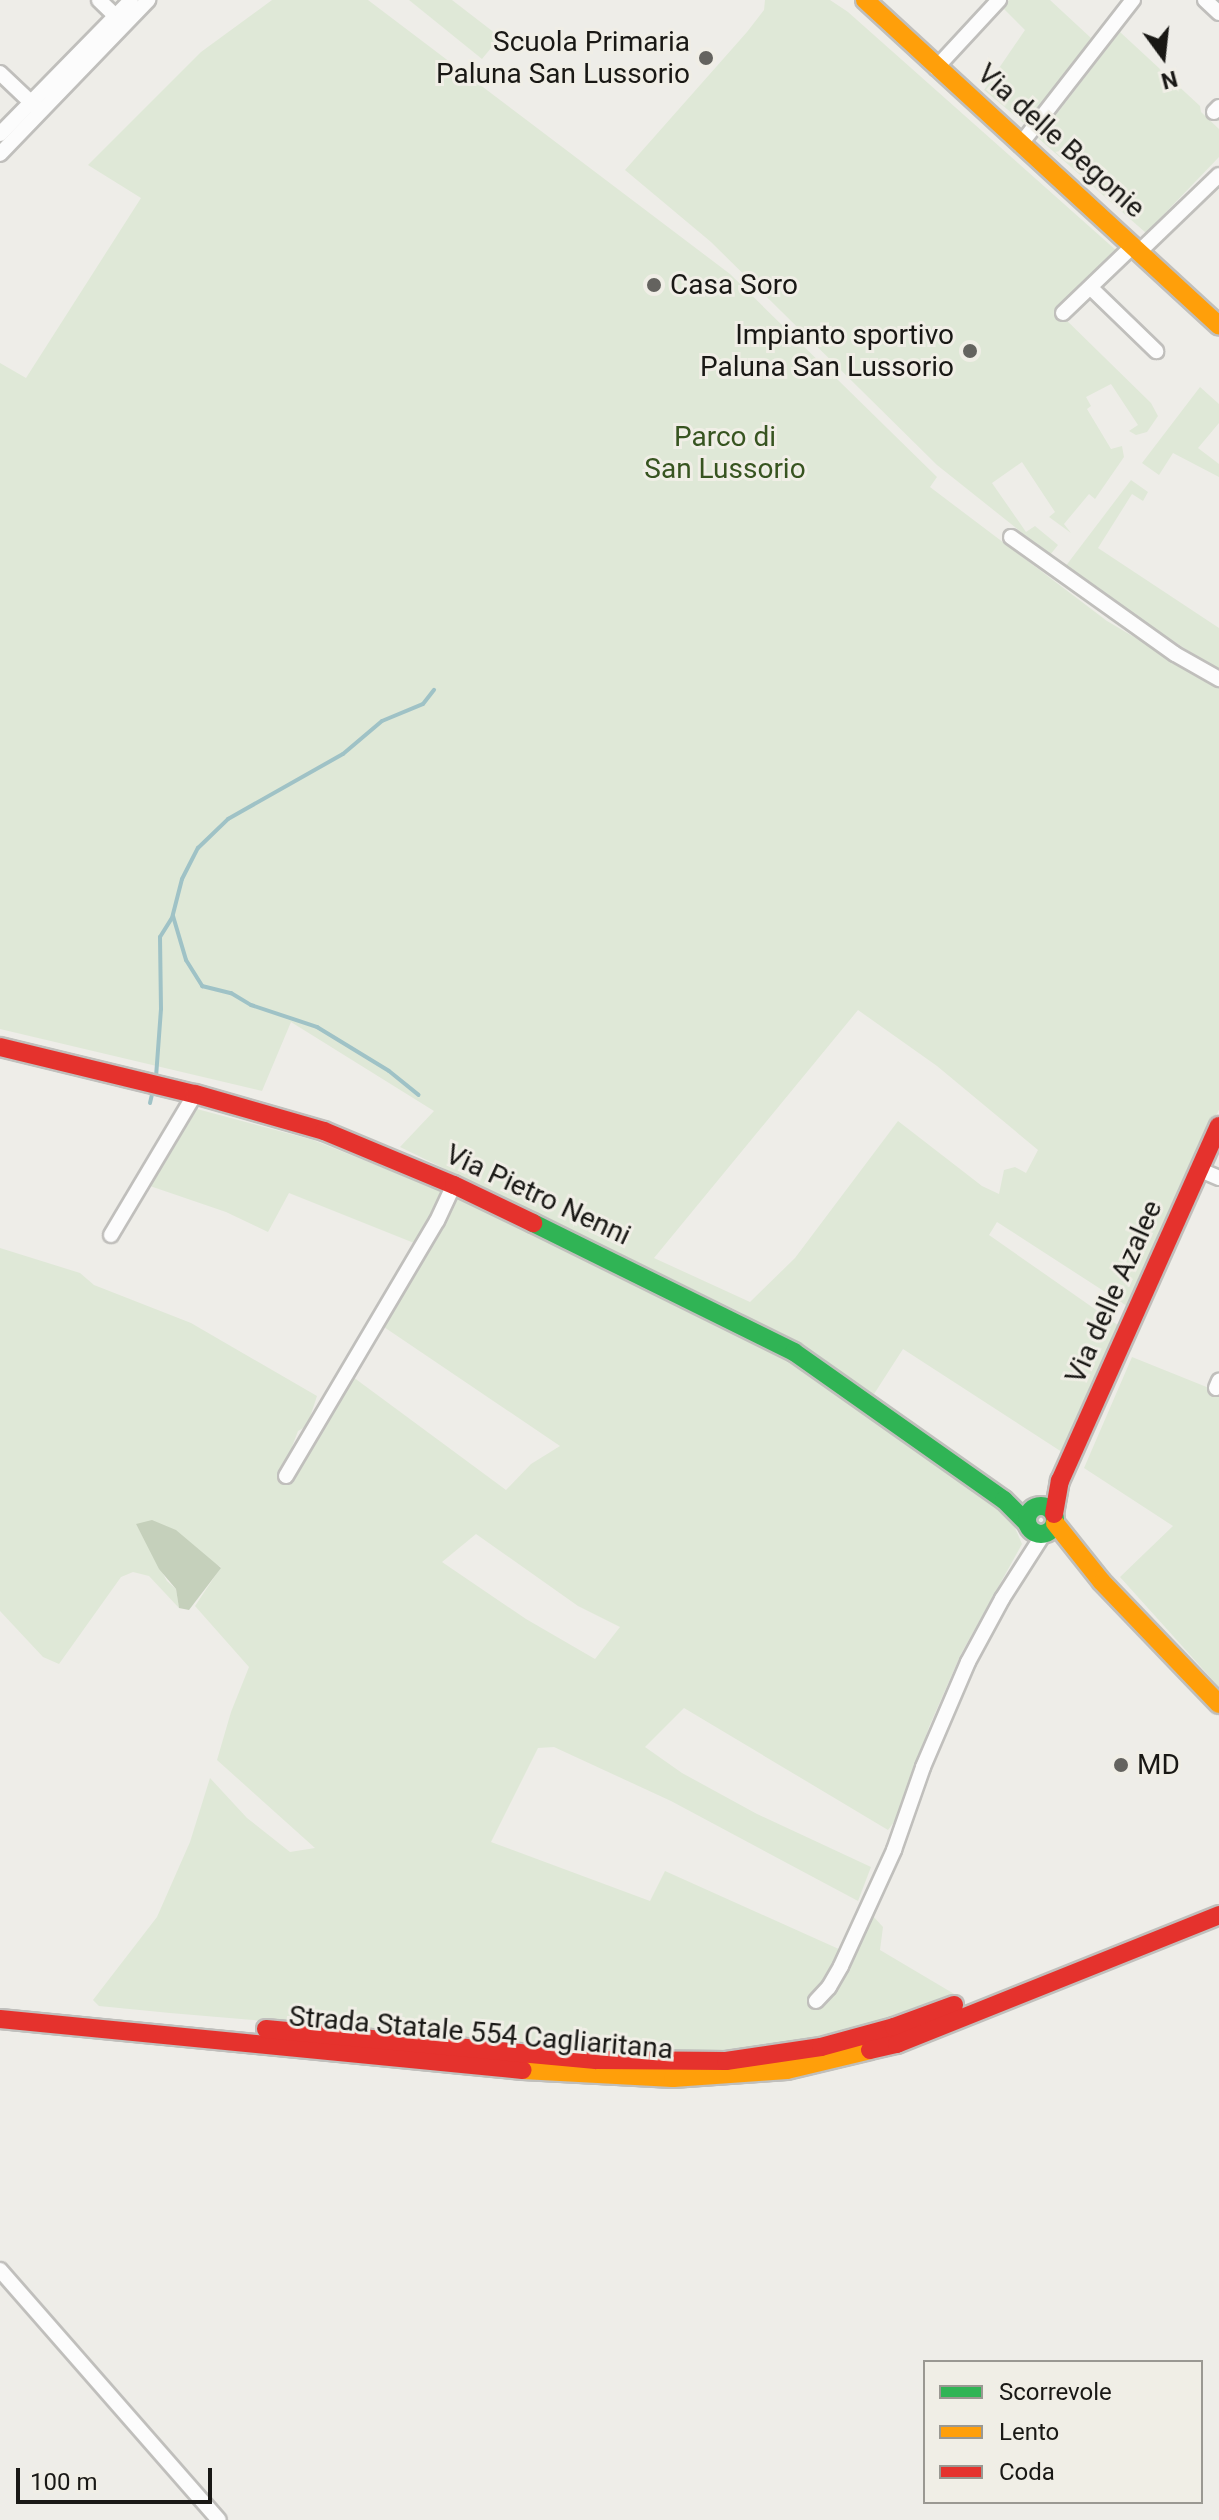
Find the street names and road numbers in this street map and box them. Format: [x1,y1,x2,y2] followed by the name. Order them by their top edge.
[970,57,1152,225] street label: Via delle Begonie
[440,1138,636,1252] street label: Via Pietro Nenni
[1059,1195,1169,1389] street label: Via delle Azalee
[288,1999,674,2067] street label: Strada Statale 554 Cagliaritana

